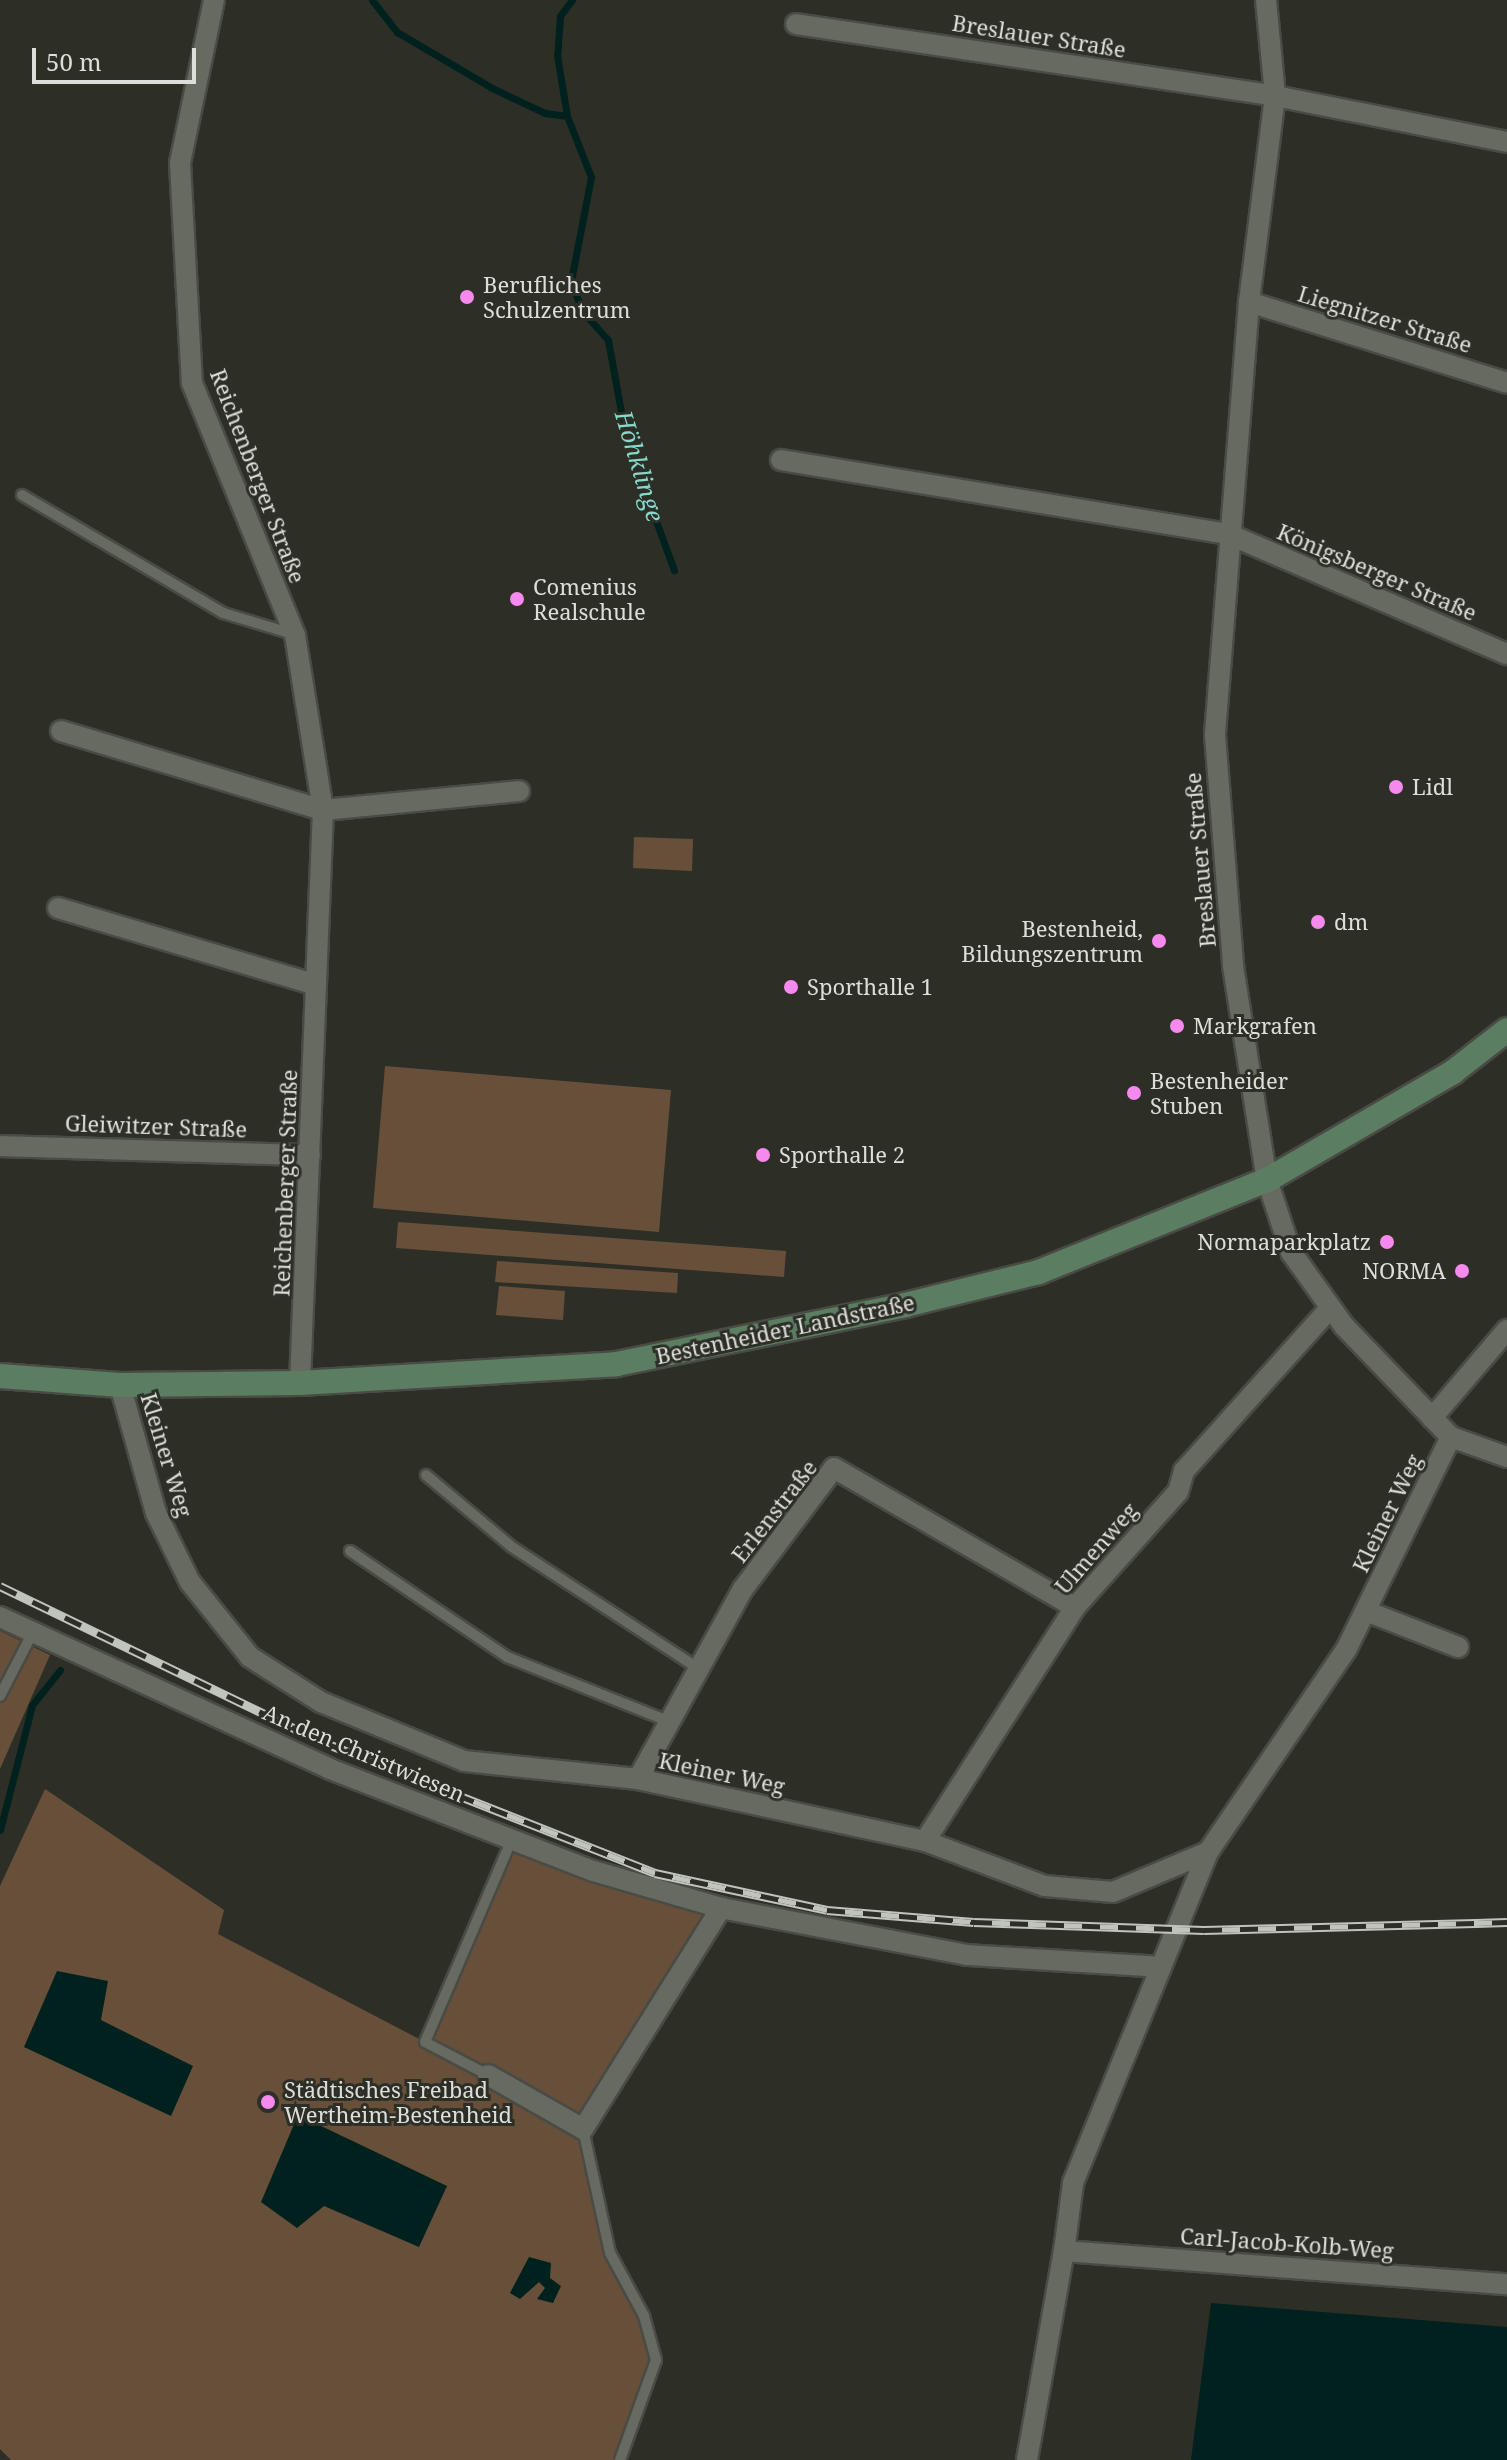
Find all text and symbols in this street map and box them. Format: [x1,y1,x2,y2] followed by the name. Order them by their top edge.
[950,9,1128,63] street label: Breslauer Straße
[36,32,200,82] scale bar
[46,45,102,78] text: 50 m
[483,271,631,322] place label: Berufliches Schulzentrum
[1295,280,1475,358] street label: Liegnitzer Straße
[458,288,476,306] marker: Berufliches Schulzentrum
[205,365,311,587] street label: Reichenberger Straße
[609,407,671,525] water label: Höhklinge
[1273,518,1481,626] street label: Königsberger Straße
[533,573,646,624] place label: Comenius Realschule
[508,590,526,608] marker: Comenius Realschule
[1179,771,1221,949] street label: Breslauer Straße
[1412,774,1453,800] place label: Lidl
[1387,778,1405,796] marker: Lidl
[1334,909,1368,935] place label: dm
[1309,913,1327,931] marker: dm
[961,915,1143,966] place label: Bestenheid, Bildungszentrum
[1150,932,1168,950] marker: Bestenheid, Bildungszentrum
[807,974,933,1000] place label: Sporthalle 1
[782,978,800,996] marker: Sporthalle 1
[1193,1013,1317,1039] place label: Markgrafen
[1168,1017,1186,1035] marker: Markgrafen
[1150,1067,1288,1118] place label: Bestenheider Stuben
[268,1069,302,1297] street label: Reichenberger Straße
[1125,1084,1143,1102] marker: Bestenheider Stuben
[64,1110,248,1142] street label: Gleiwitzer Straße
[779,1142,905,1168] place label: Sporthalle 2
[754,1146,772,1164] marker: Sporthalle 2
[1197,1229,1371,1255] place label: Normaparkplatz
[1378,1233,1396,1251] marker: Normaparkplatz
[1362,1258,1446,1284] place label: NORMA
[1453,1262,1471,1280] marker: NORMA
[653,1289,917,1369] street label: Bestenheider Landstraße
[136,1390,198,1520] street label: Kleiner Weg
[1347,1450,1427,1576] street label: Kleiner Weg
[726,1454,822,1568] street label: Erlenstraße
[1049,1497,1143,1599] street label: Ulmenweg
[259,1698,469,1808] street label: An den Christwiesen
[656,1747,788,1799] street label: Kleiner Weg
[284,2076,512,2128] place label: Städtisches Freibad Wertheim-Bestenheid
[259,2093,277,2111] marker: Städtisches Freibad Wertheim-Bestenheid
[1179,2222,1395,2264] street label: Carl-Jacob-Kolb-Weg

